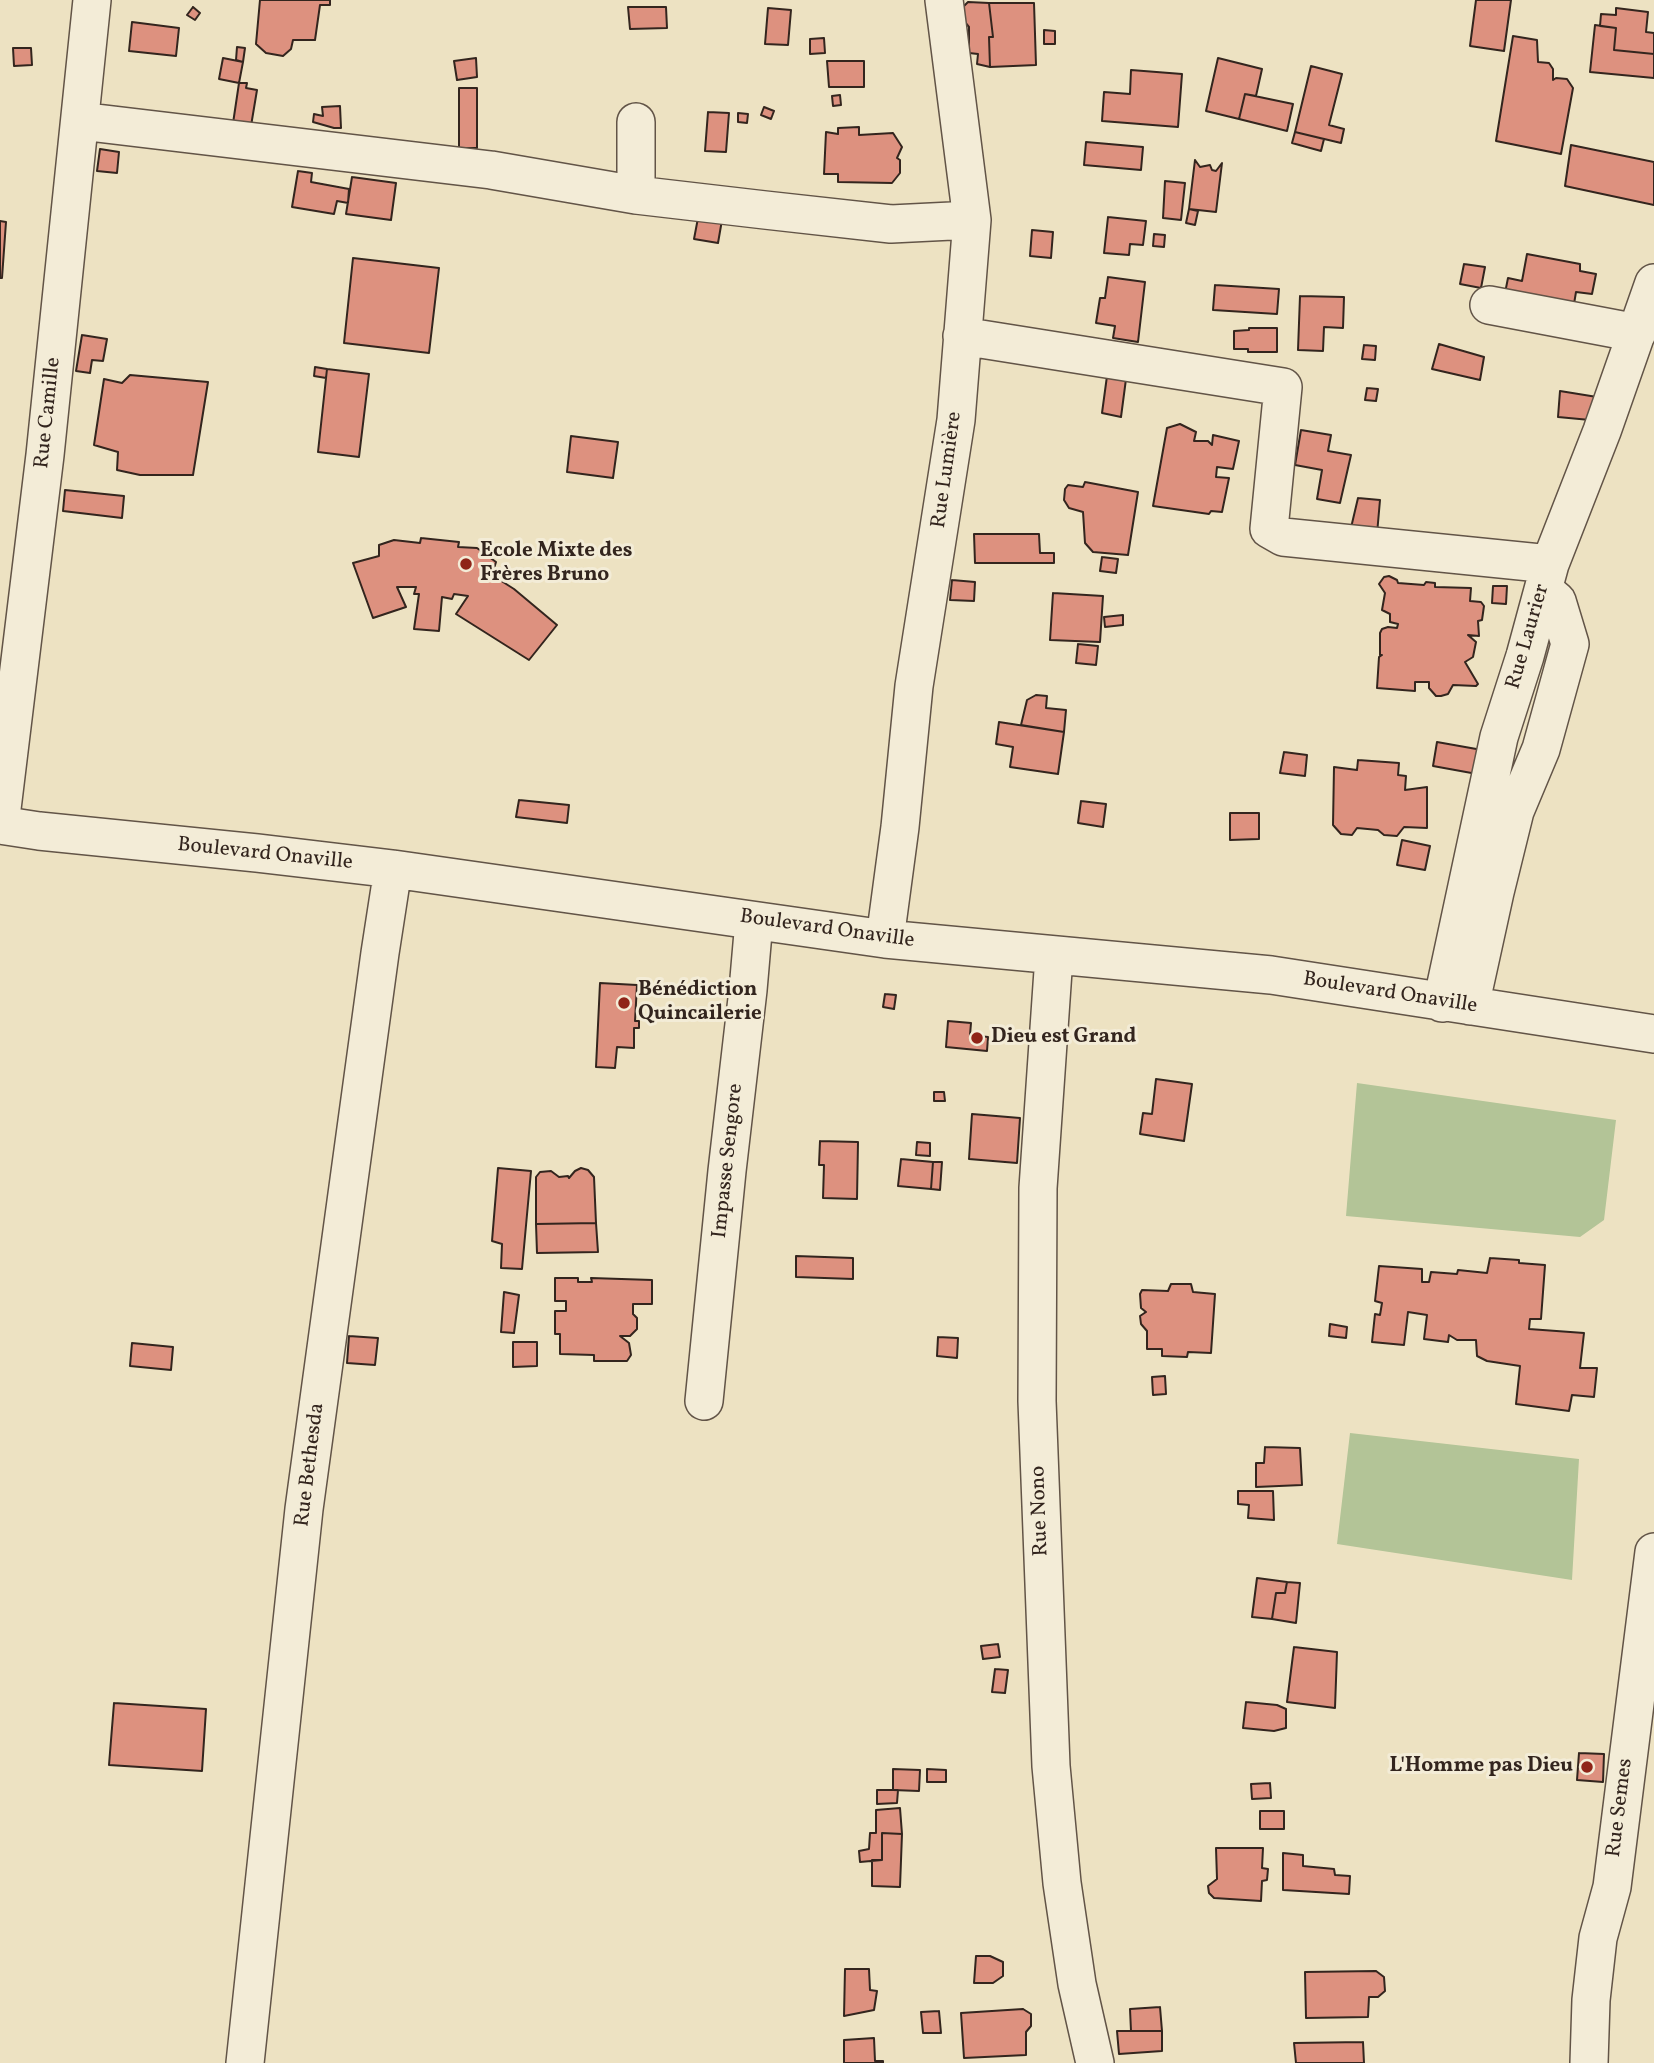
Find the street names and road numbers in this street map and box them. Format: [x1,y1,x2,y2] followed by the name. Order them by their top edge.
[31,356,67,470] street label: Rue Camille
[927,410,969,530] street label: Rue Lumière
[1502,581,1556,693] street label: Rue Laurier
[176,833,354,877] street label: Boulevard Onaville
[738,905,916,955] street label: Boulevard Onaville
[1301,968,1479,1020] street label: Boulevard Onaville
[708,1082,750,1240] street label: Impasse Sengore
[291,1402,331,1528] street label: Rue Bethesda
[1027,1465,1055,1557] street label: Rue Nono
[1602,1757,1640,1859] street label: Rue Semes

